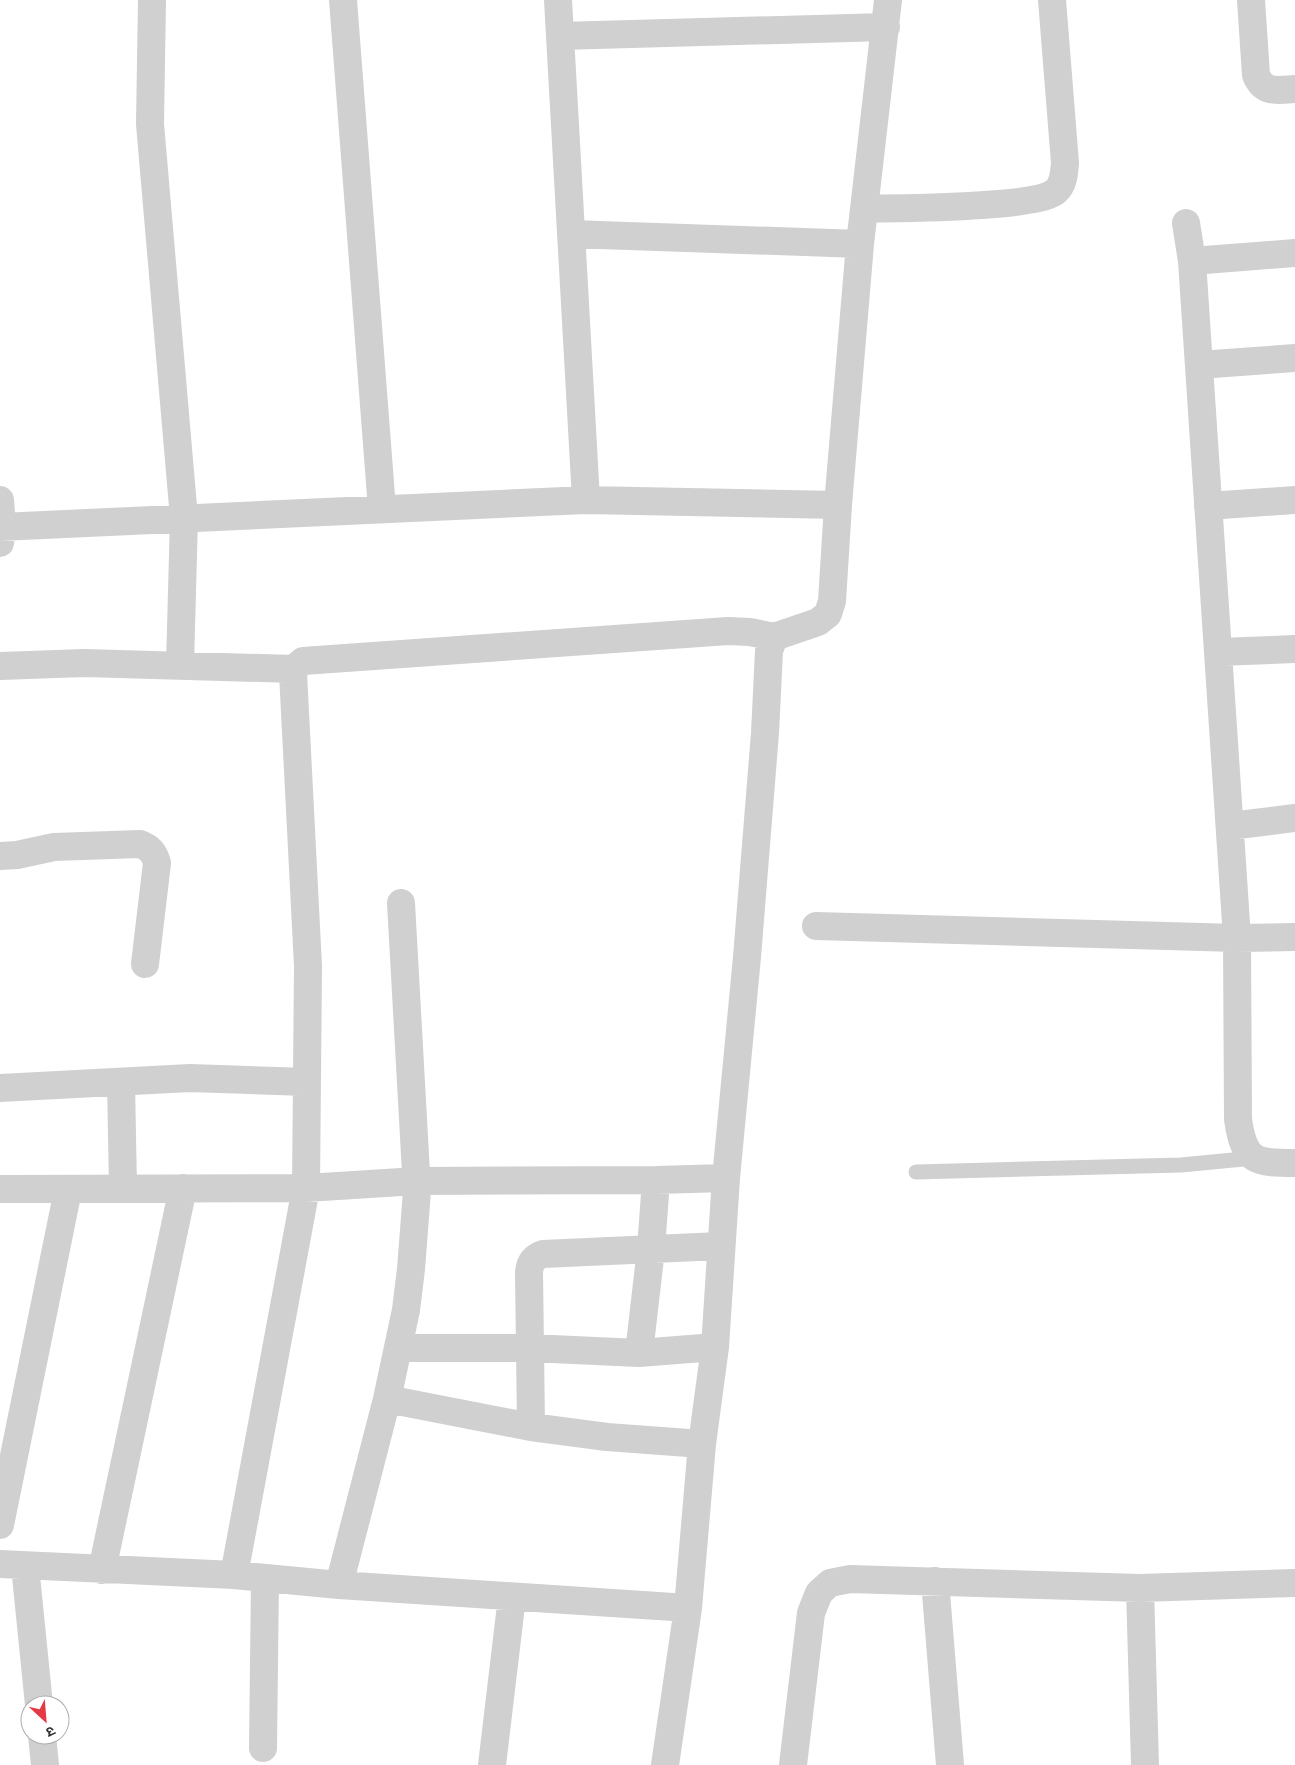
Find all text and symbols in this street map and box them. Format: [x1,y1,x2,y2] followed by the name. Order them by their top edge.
[20,1695,70,1745] north arrow
[42,1721,59,1744] text: उ

